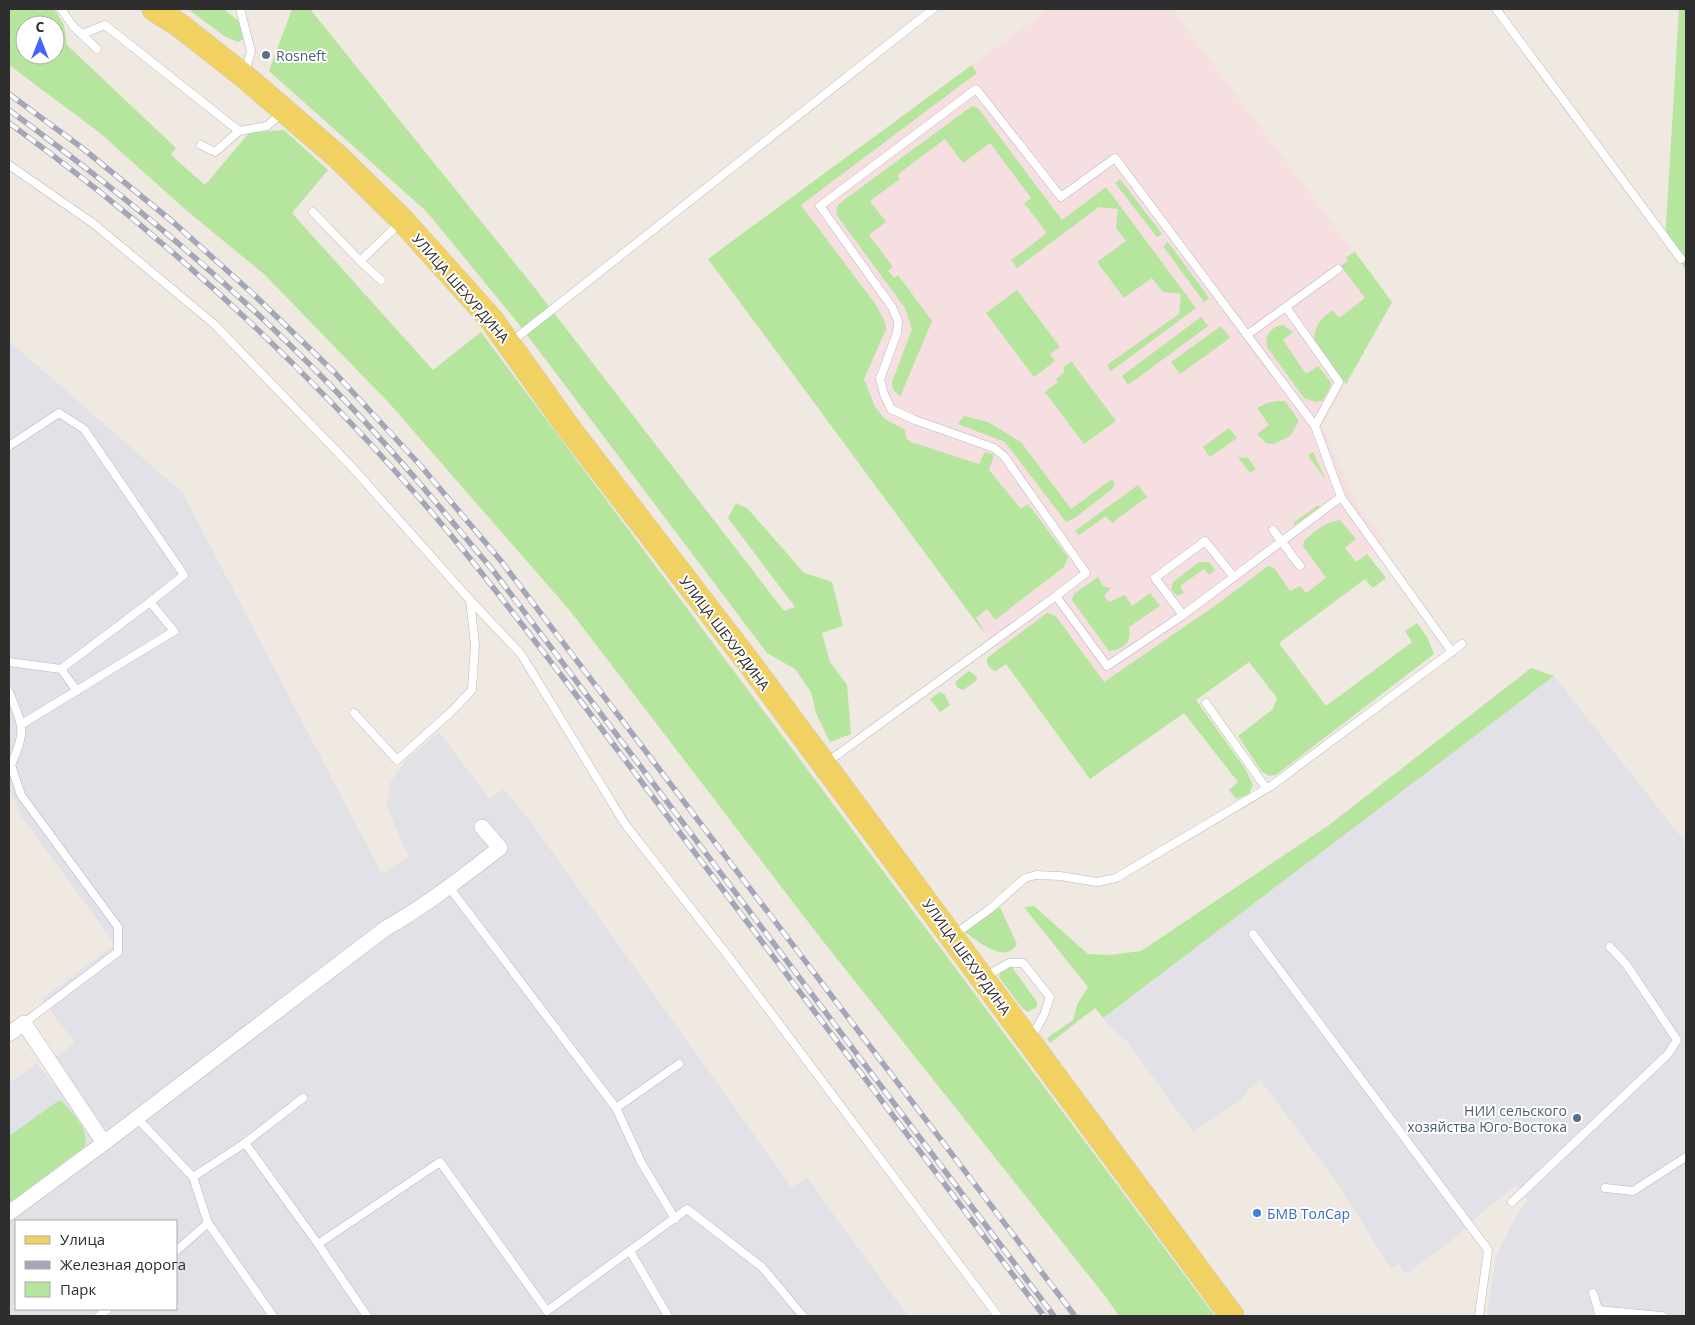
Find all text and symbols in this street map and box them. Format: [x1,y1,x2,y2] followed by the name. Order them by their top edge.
[15,15,65,65] north arrow
[36,17,45,36] text: С
[276,46,326,65] place label: Rosneft
[260,49,272,61] marker: Rosneft
[408,229,514,347] street label: УЛИЦА ШЕХУРДИНА
[676,572,774,694] street label: УЛИЦА ШЕХУРДИНА
[919,895,1016,1019] street label: УЛИЦА ШЕХУРДИНА
[1407,1101,1567,1136] place label: НИИ сельского хозяйства Юго-Востока
[1571,1112,1583,1124] marker: НИИ сельского хозяйства Юго-Востока
[1267,1204,1350,1223] place label: БМВ ТолСар
[1251,1207,1263,1219] marker: БМВ ТолСар
[15,1220,178,1310] legend
[60,1229,105,1249] text: Улица
[60,1254,186,1274] text: Железная дорога
[60,1279,96,1299] text: Парк

